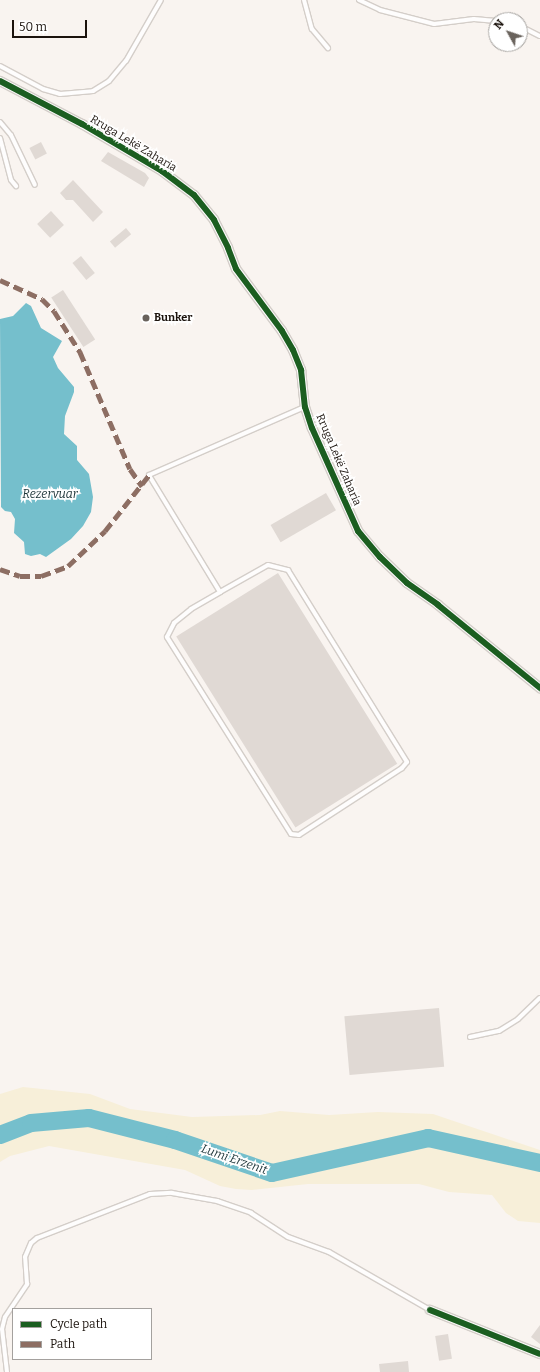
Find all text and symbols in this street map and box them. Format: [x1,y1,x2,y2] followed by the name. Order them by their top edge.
[14,12,89,38] scale bar
[488,12,528,52] north arrow
[491,17,507,32] text: N
[19,20,47,34] text: 50 m
[87,113,179,175] street label: Rruga Lekë Zaharia
[154,311,192,325] place label: Bunker
[141,313,151,323] marker: Bunker
[313,412,363,508] street label: Rruga Lekë Zaharia
[22,488,78,502] water label: Rezervuar
[199,1142,269,1178] water label: Lumi Erzenit
[12,1308,152,1360] legend
[50,1317,107,1331] text: Cycle path
[50,1337,75,1351] text: Path

